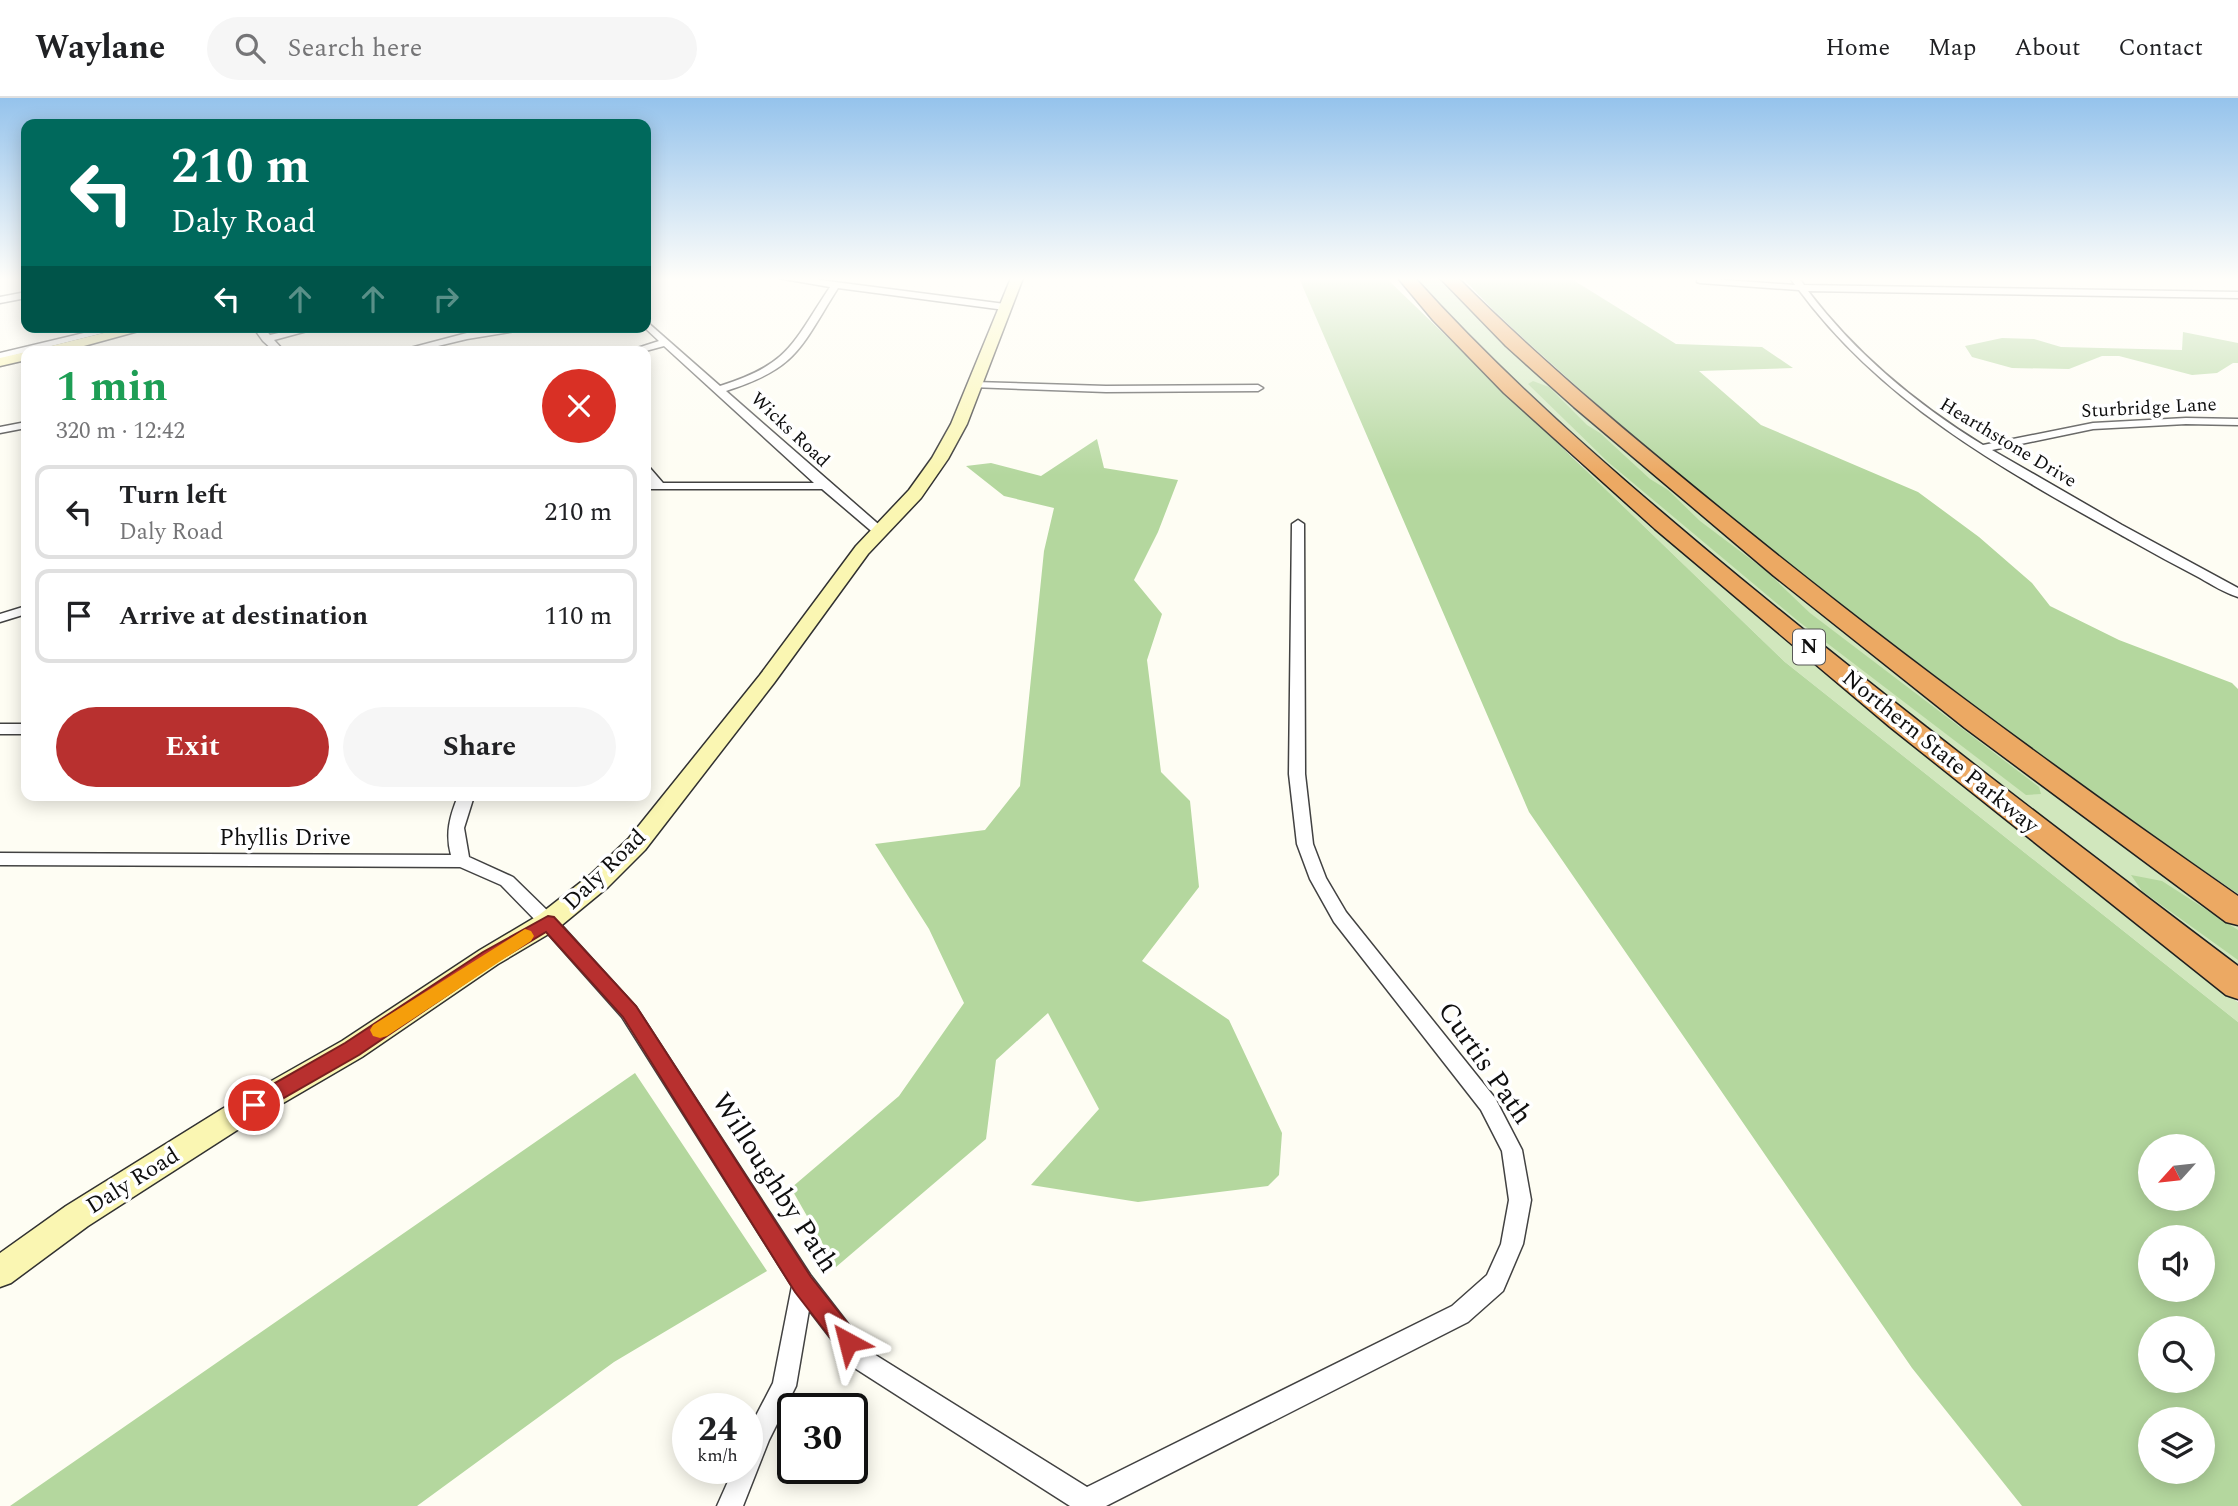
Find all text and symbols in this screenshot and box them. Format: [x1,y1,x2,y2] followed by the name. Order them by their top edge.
[207,17,697,80] search box
[35,23,165,73] text: Waylane
[287,28,422,68] text: Search here
[231,29,269,67] icon: search
[1825,30,1890,66] text: Home
[1928,30,1976,66] text: Map
[2014,30,2080,66] text: About
[2118,30,2203,66] text: Contact
[171,130,310,205] text: 210 m
[56,147,147,238] icon: left
[171,198,316,247] text: Daly Road
[208,280,246,318] icon: left
[281,280,319,318] icon: ahead
[354,280,392,318] icon: ahead
[427,280,465,318] icon: right
[56,356,168,419] text: 1 min
[542,369,616,443] button: close
[744,385,836,475] street label: Wicks Road
[1934,390,2082,496] street label: Hearthstone Drive
[2081,390,2217,426] street label: Sturbridge Lane
[56,414,185,449] text: 320 m · 12:42
[119,475,227,515] text: Turn left
[544,492,612,532] text: 210 m
[60,493,98,531] icon: left
[119,515,223,550] text: Daly Road
[119,596,368,636] text: Arrive at destination
[544,596,612,636] text: 110 m
[60,597,98,635] icon: arrive
[1793,630,1825,664] road number: N
[1834,661,2047,843] street label: Northern State Parkway
[56,707,329,787] button: Exit
[343,707,616,787] button: Share
[219,821,351,856] street label: Phyllis Drive
[555,821,655,919] street label: Daly Road
[1427,992,1543,1134] street label: Curtis Path
[224,1075,284,1135] pin
[700,1084,850,1282] street label: Willoughby Path
[235,1086,273,1124] icon: arrive
[2138,1134,2216,1211] north arrow
[2138,1134,2215,1484] map controls
[79,1138,187,1223] street label: Daly Road
[2138,1225,2215,1302] button: sound
[811,1305,885,1379] position arrow
[2138,1316,2215,1393] button: search
[777,1393,868,1484] speed limit sign: 30
[698,1403,737,1456] text: 24
[2138,1407,2215,1484] button: layers
[697,1442,738,1469] text: km/h

